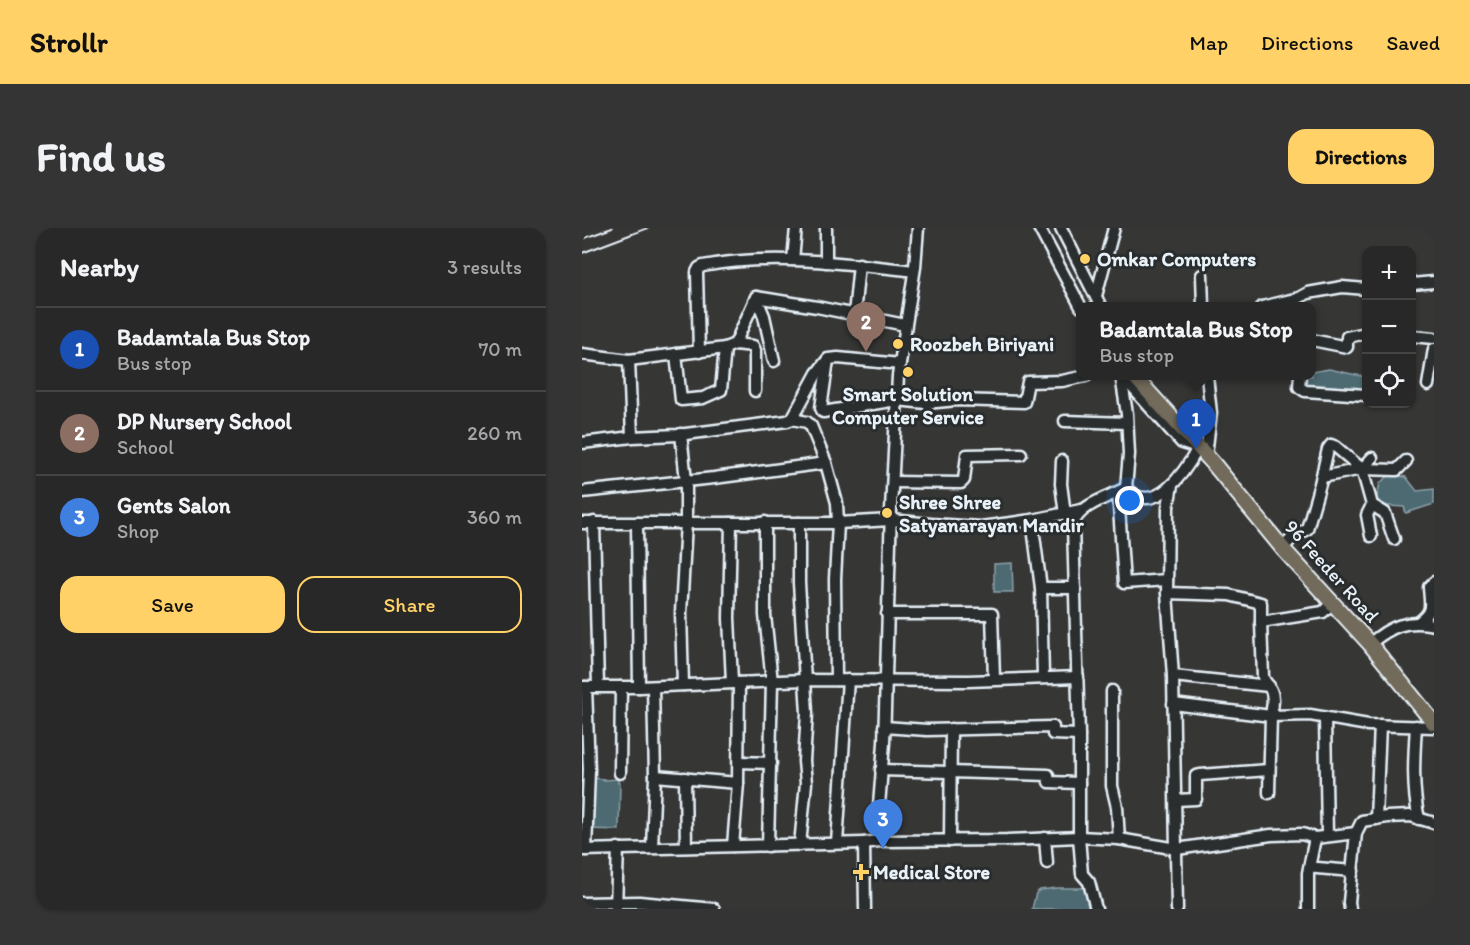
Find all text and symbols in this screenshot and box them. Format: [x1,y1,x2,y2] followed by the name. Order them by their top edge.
[30,25,108,59] text: Strollr
[1190,30,1228,55] text: Map
[1261,30,1353,55] text: Directions
[1386,30,1440,55] text: Saved
[1288,129,1434,184] button: Directions
[36,131,166,182] text: Find us
[1362,246,1416,408] map controls
[1362,246,1416,300] button: +
[1097,247,1256,272] place label: Omkar Computers
[60,251,139,283] text: Nearby
[1078,252,1092,266] marker: Omkar Computers
[447,255,522,279] text: 3 results
[1362,300,1416,354] button: −
[846,302,886,352] pin: 2
[1076,302,1316,380] popup
[1099,316,1293,343] text: Badamtala Bus Stop
[117,324,310,351] text: Badamtala Bus Stop
[910,332,1054,357] place label: Roozbeh Biriyani
[75,337,84,361] text: 1
[478,337,522,361] text: 70 m
[891,337,905,351] marker: Roozbeh Biriyani
[1099,343,1174,367] text: Bus stop
[117,351,192,375] text: Bus stop
[1362,354,1416,408] button: locate
[901,365,915,379] marker: Smart Solution Computer Service
[832,382,984,430] place label: Smart Solution Computer Service
[1176,400,1216,449] pin: 1
[117,408,292,435] text: DP Nursery School
[74,421,85,445] text: 2
[467,421,522,445] text: 260 m
[117,435,174,459] text: School
[1115,486,1144,515] your location
[899,490,1085,538] place label: Shree Shree Satyanarayan Mandir
[117,492,231,519] text: Gents Salon
[74,505,85,529] text: 3
[467,505,522,529] text: 360 m
[880,506,894,520] marker: Shree Shree Satyanarayan Mandir
[1280,515,1384,627] street label: 96 Feeder Road
[117,519,159,543] text: Shop
[60,576,285,633] button: Save
[297,576,522,633] button: Share
[864,800,902,849] pin: 3
[873,860,991,884] place label: Medical Store
[854,865,868,879] marker: Medical Store

